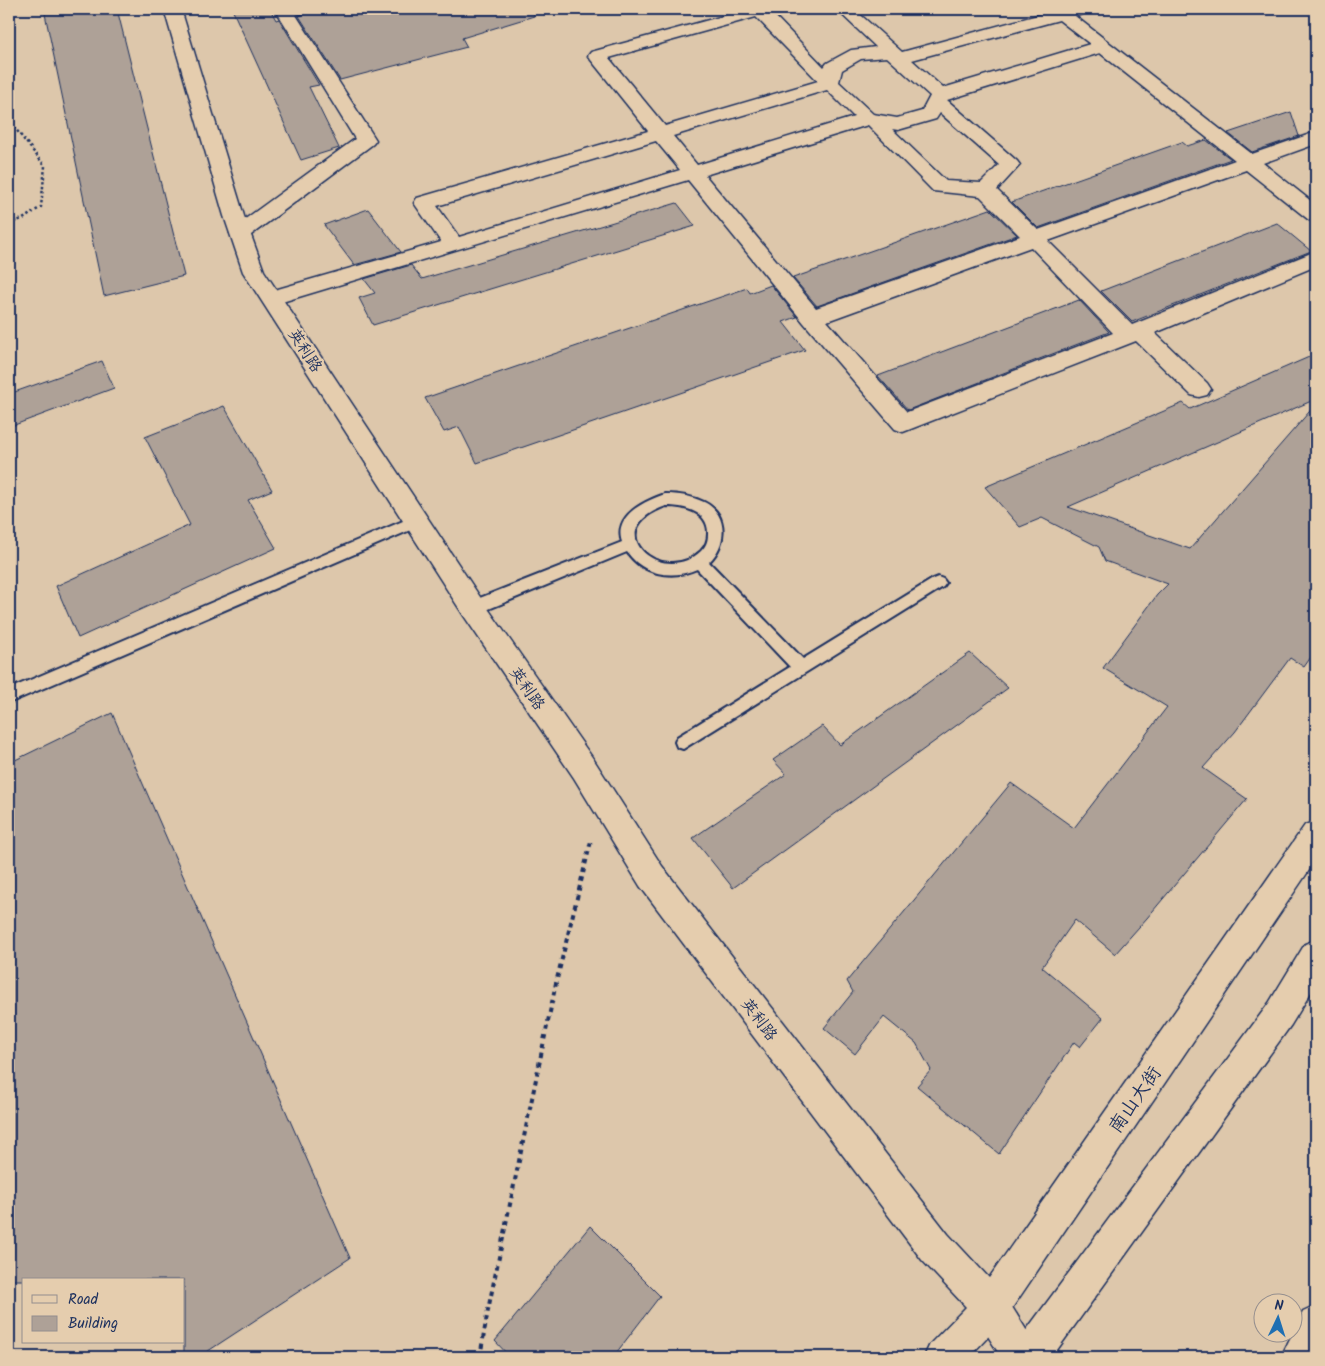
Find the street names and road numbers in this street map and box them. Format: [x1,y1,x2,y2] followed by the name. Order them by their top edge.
[281,324,328,378] street label: 英利路
[503,662,551,716] street label: 英利路
[734,993,783,1047] street label: 英利路
[1102,1060,1170,1140] street label: 南山大街

